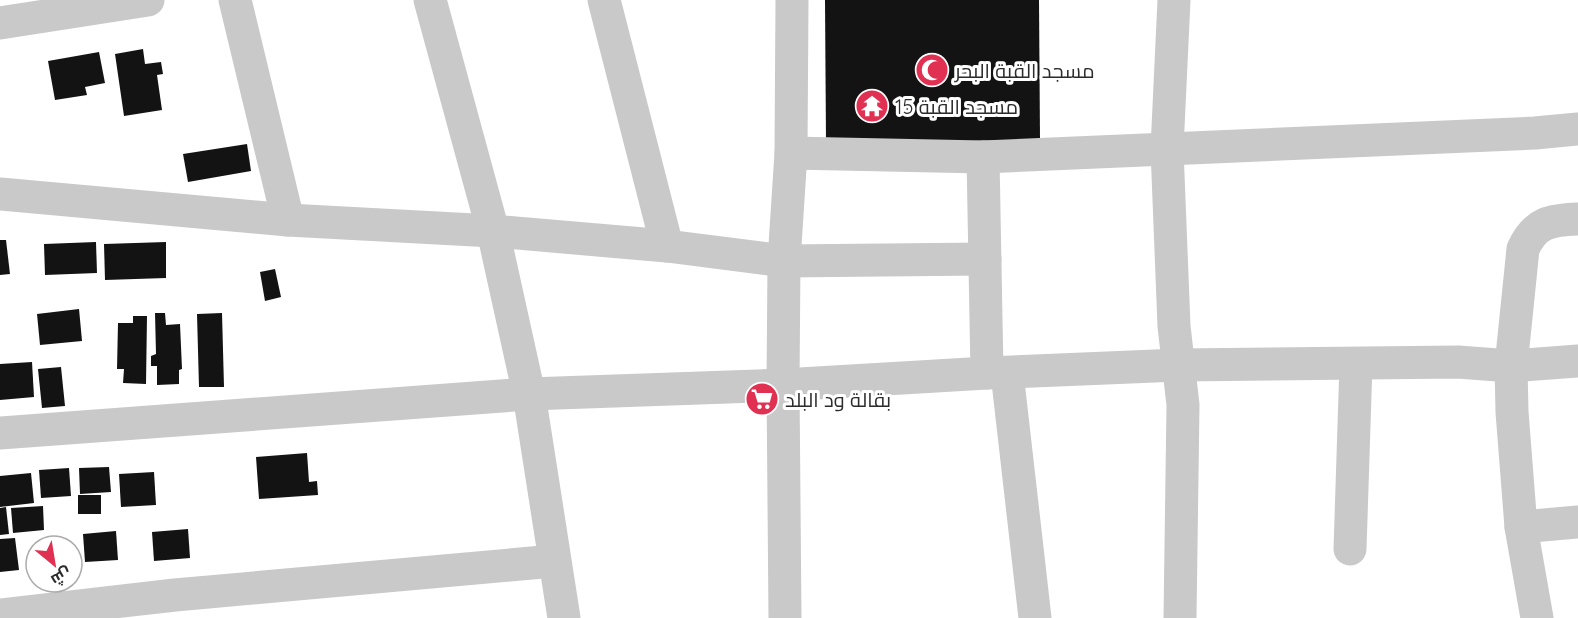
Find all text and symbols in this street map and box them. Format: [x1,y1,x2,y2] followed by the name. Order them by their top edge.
[914,52,950,88] mosque icon: مسجد القبة البحر
[954,58,1095,83] place label: مسجد القبة البحر
[854,88,890,124] temple icon: مسجد القبة 15
[895,94,1018,119] place label: مسجد القبة 15
[744,381,780,417] supermarket icon: بقالة ود البلد
[785,387,891,412] place label: بقالة ود البلد
[24,534,84,594] north arrow
[48,563,75,591] text: ش

